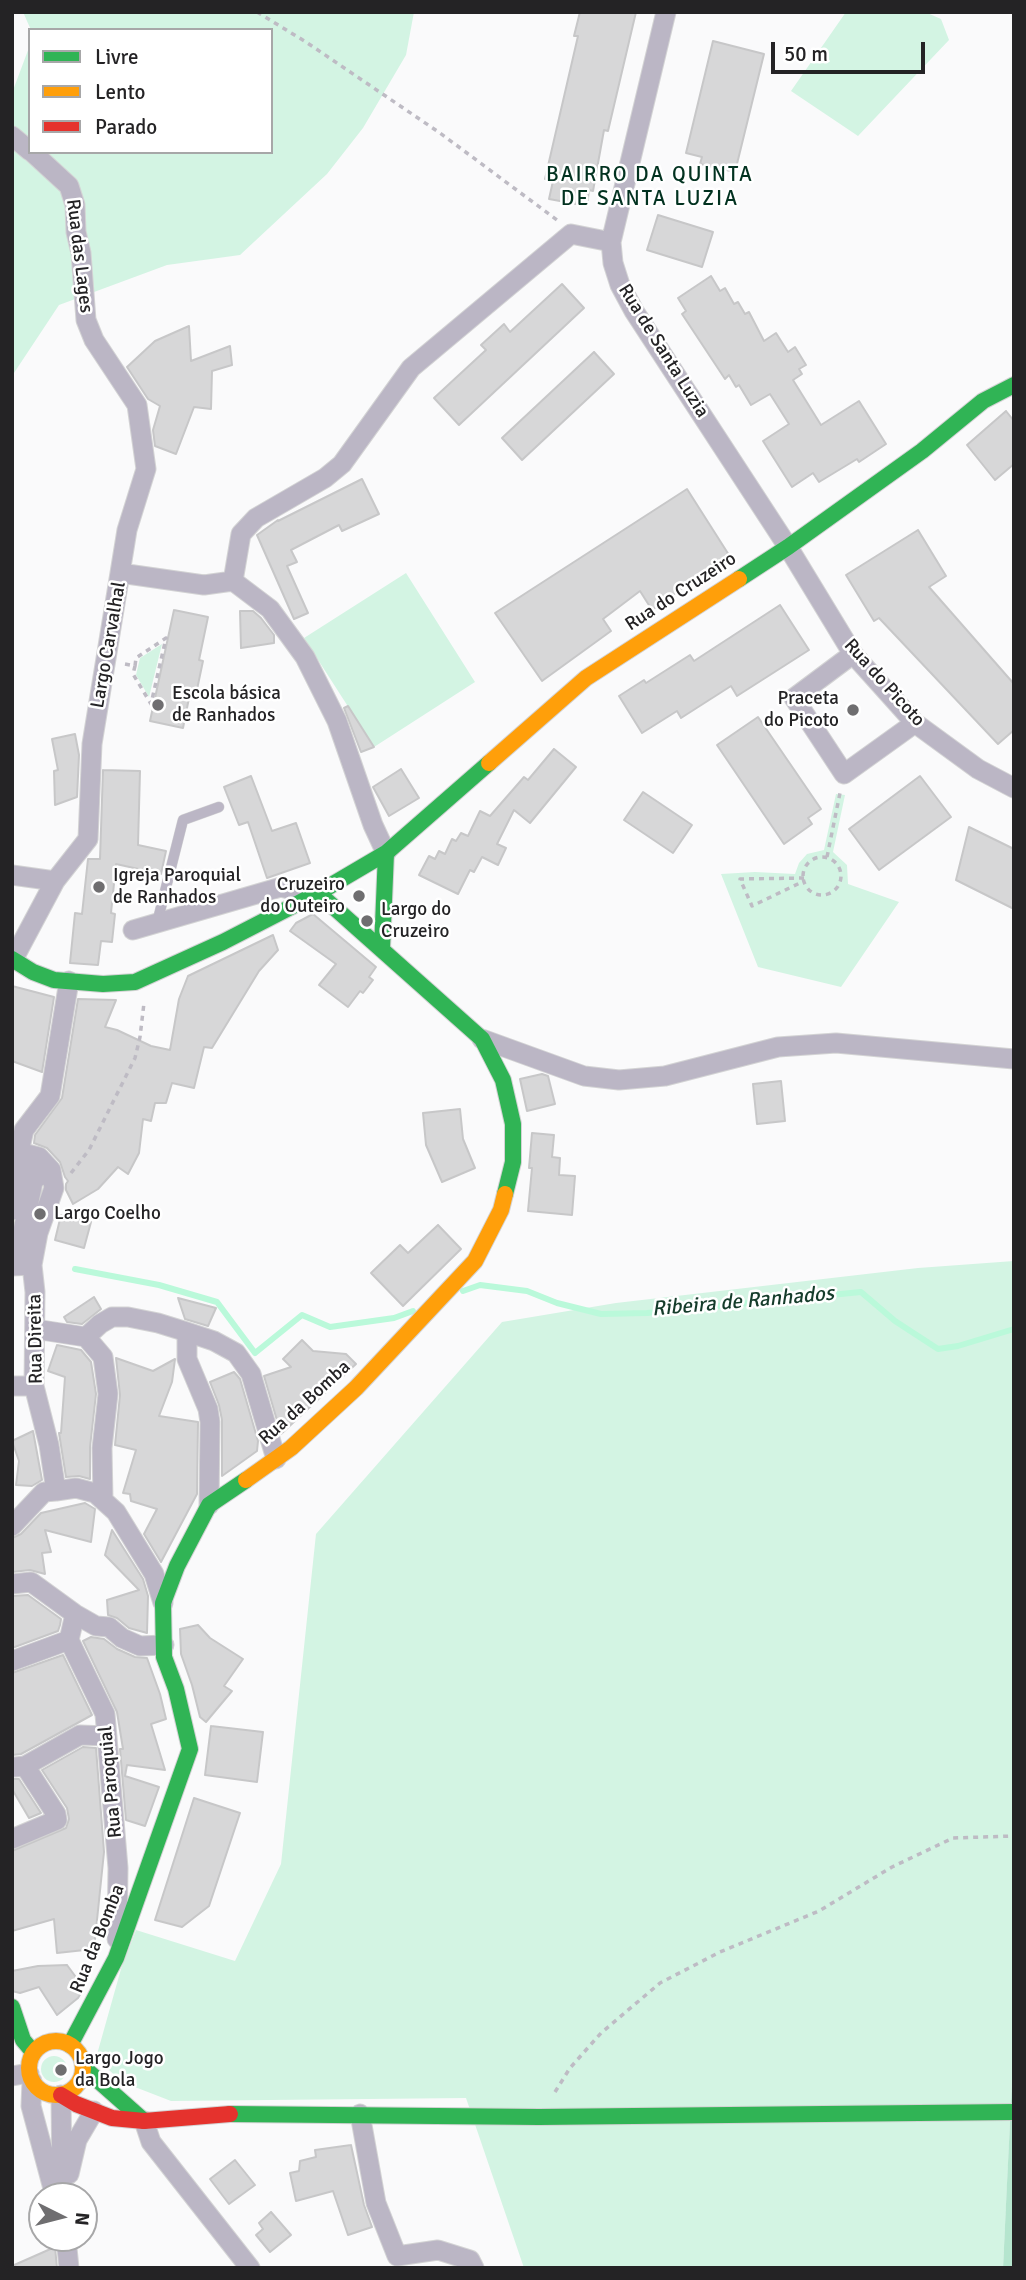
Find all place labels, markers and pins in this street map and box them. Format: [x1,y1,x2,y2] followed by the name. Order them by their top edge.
[172,683,281,727] place label: Escola básica de Ranhados
[764,688,839,732] place label: Praceta do Picoto
[150,697,166,713] marker: Escola básica de Ranhados
[845,702,861,718] marker: Praceta do Picoto
[113,865,241,909] place label: Igreja Paroquial de Ranhados
[260,874,345,918] place label: Cruzeiro do Outeiro
[91,879,107,895] marker: Igreja Paroquial de Ranhados
[351,888,367,904] marker: Cruzeiro do Outeiro
[381,899,451,943] place label: Largo do Cruzeiro
[359,913,375,929] marker: Largo do Cruzeiro
[54,1203,161,1225] place label: Largo Coelho
[32,1206,48,1222] marker: Largo Coelho
[75,2048,164,2092] place label: Largo Jogo da Bola
[53,2062,69,2078] marker: Largo Jogo da Bola

